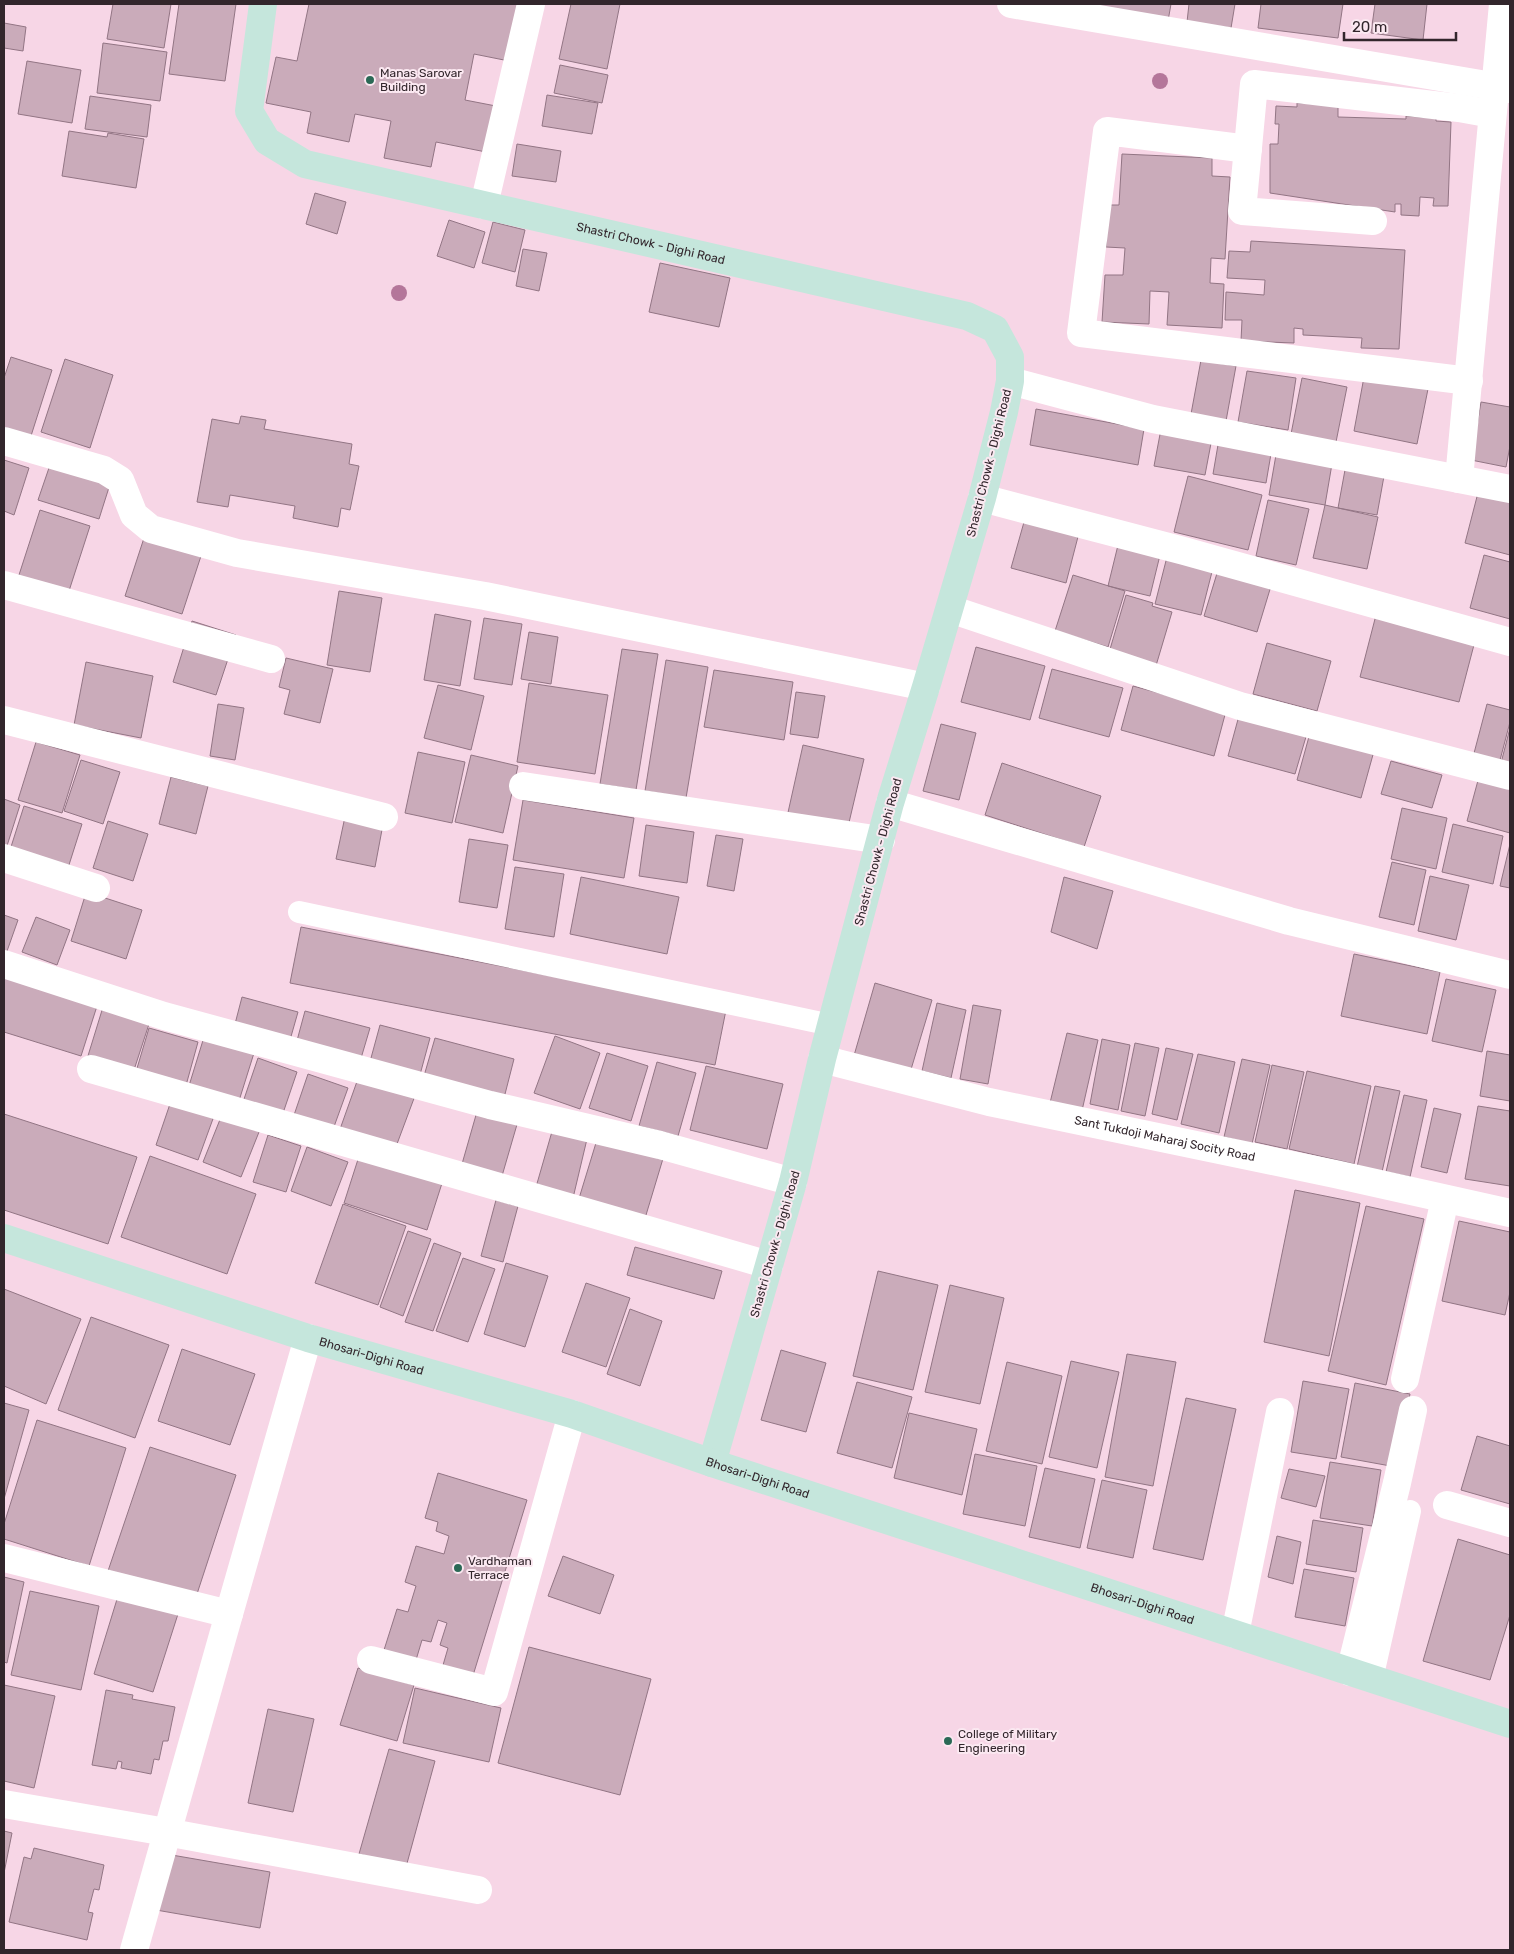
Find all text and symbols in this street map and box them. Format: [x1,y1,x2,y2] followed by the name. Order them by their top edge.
[1344,10,1456,42] scale bar
[1352,18,1387,36] text: 20 m
[380,66,462,94] place label: Manas Sarovar Building
[364,74,376,86] marker: Manas Sarovar Building
[575,220,726,267] street label: Shastri Chowk - Dighi Road
[964,388,1014,538] street label: Shastri Chowk - Dighi Road
[852,777,904,927] street label: Shastri Chowk - Dighi Road
[1073,1113,1256,1164] street label: Sant Tukdoji Maharaj Socity Road
[747,1169,803,1319] street label: Shastri Chowk - Dighi Road
[317,1335,425,1378] street label: Bhosari-Dighi Road
[704,1454,811,1501] street label: Bhosari-Dighi Road
[468,1554,532,1582] place label: Vardhaman Terrace
[452,1562,464,1574] marker: Vardhaman Terrace
[1089,1580,1196,1627] street label: Bhosari-Dighi Road
[958,1727,1057,1755] place label: College of Military Engineering
[942,1735,954,1747] marker: College of Military Engineering

